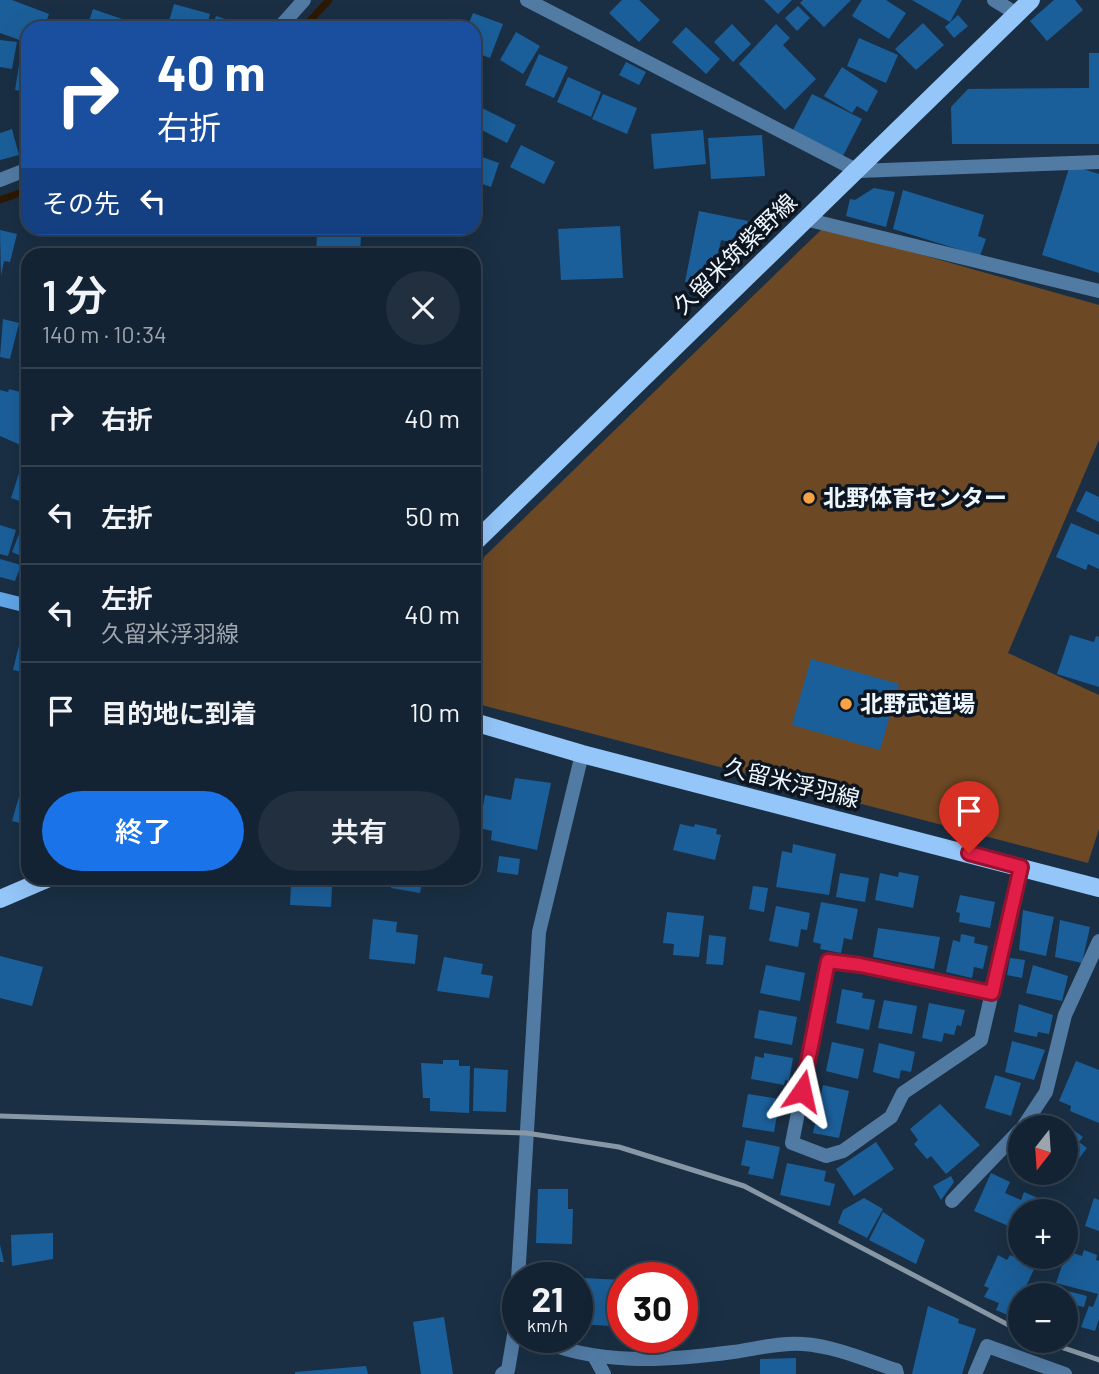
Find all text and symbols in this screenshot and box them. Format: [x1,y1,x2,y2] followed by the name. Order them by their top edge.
[157,42,265,101] text: 40 m
[42,49,133,140] icon: right
[157,107,221,145] text: 右折
[134,182,172,220] icon: left
[42,187,120,218] text: その先
[667,187,802,319] street label: 久留米筑紫野線
[42,269,107,319] text: 1 分
[386,271,460,345] button: close
[42,320,167,348] text: 140 m · 10:34
[42,398,80,436] icon: right
[404,402,460,433] text: 40 m
[101,403,153,434] text: 右折
[823,483,1007,511] place label: 北野体育センター
[801,490,817,506] marker: 北野体育センター
[42,496,80,534] icon: left
[405,500,460,531] text: 50 m
[101,501,153,532] text: 左折
[101,582,153,613] text: 左折
[42,594,80,632] icon: left
[404,598,460,629] text: 40 m
[101,619,239,647] text: 久留米浮羽線
[860,689,975,717] place label: 北野武道場
[42,692,80,730] icon: arrive
[410,696,460,727] text: 10 m
[838,696,854,712] marker: 北野武道場
[101,697,257,728] text: 目的地に到着
[722,752,863,812] street label: 久留米浮羽線
[939,781,999,853] pin
[42,791,244,871] button: 終了
[258,791,460,871] button: 共有
[950,792,988,830] icon: arrive
[765,1054,839,1128] position arrow
[1008,1115,1078,1185] north arrow
[1008,1115,1078,1353] map controls
[1008,1199,1078,1269] button: +
[607,1262,698,1353] speed limit sign: 30
[532,1277,563,1319] text: 21
[1008,1283,1078,1353] button: −
[527,1314,568,1336] text: km/h

